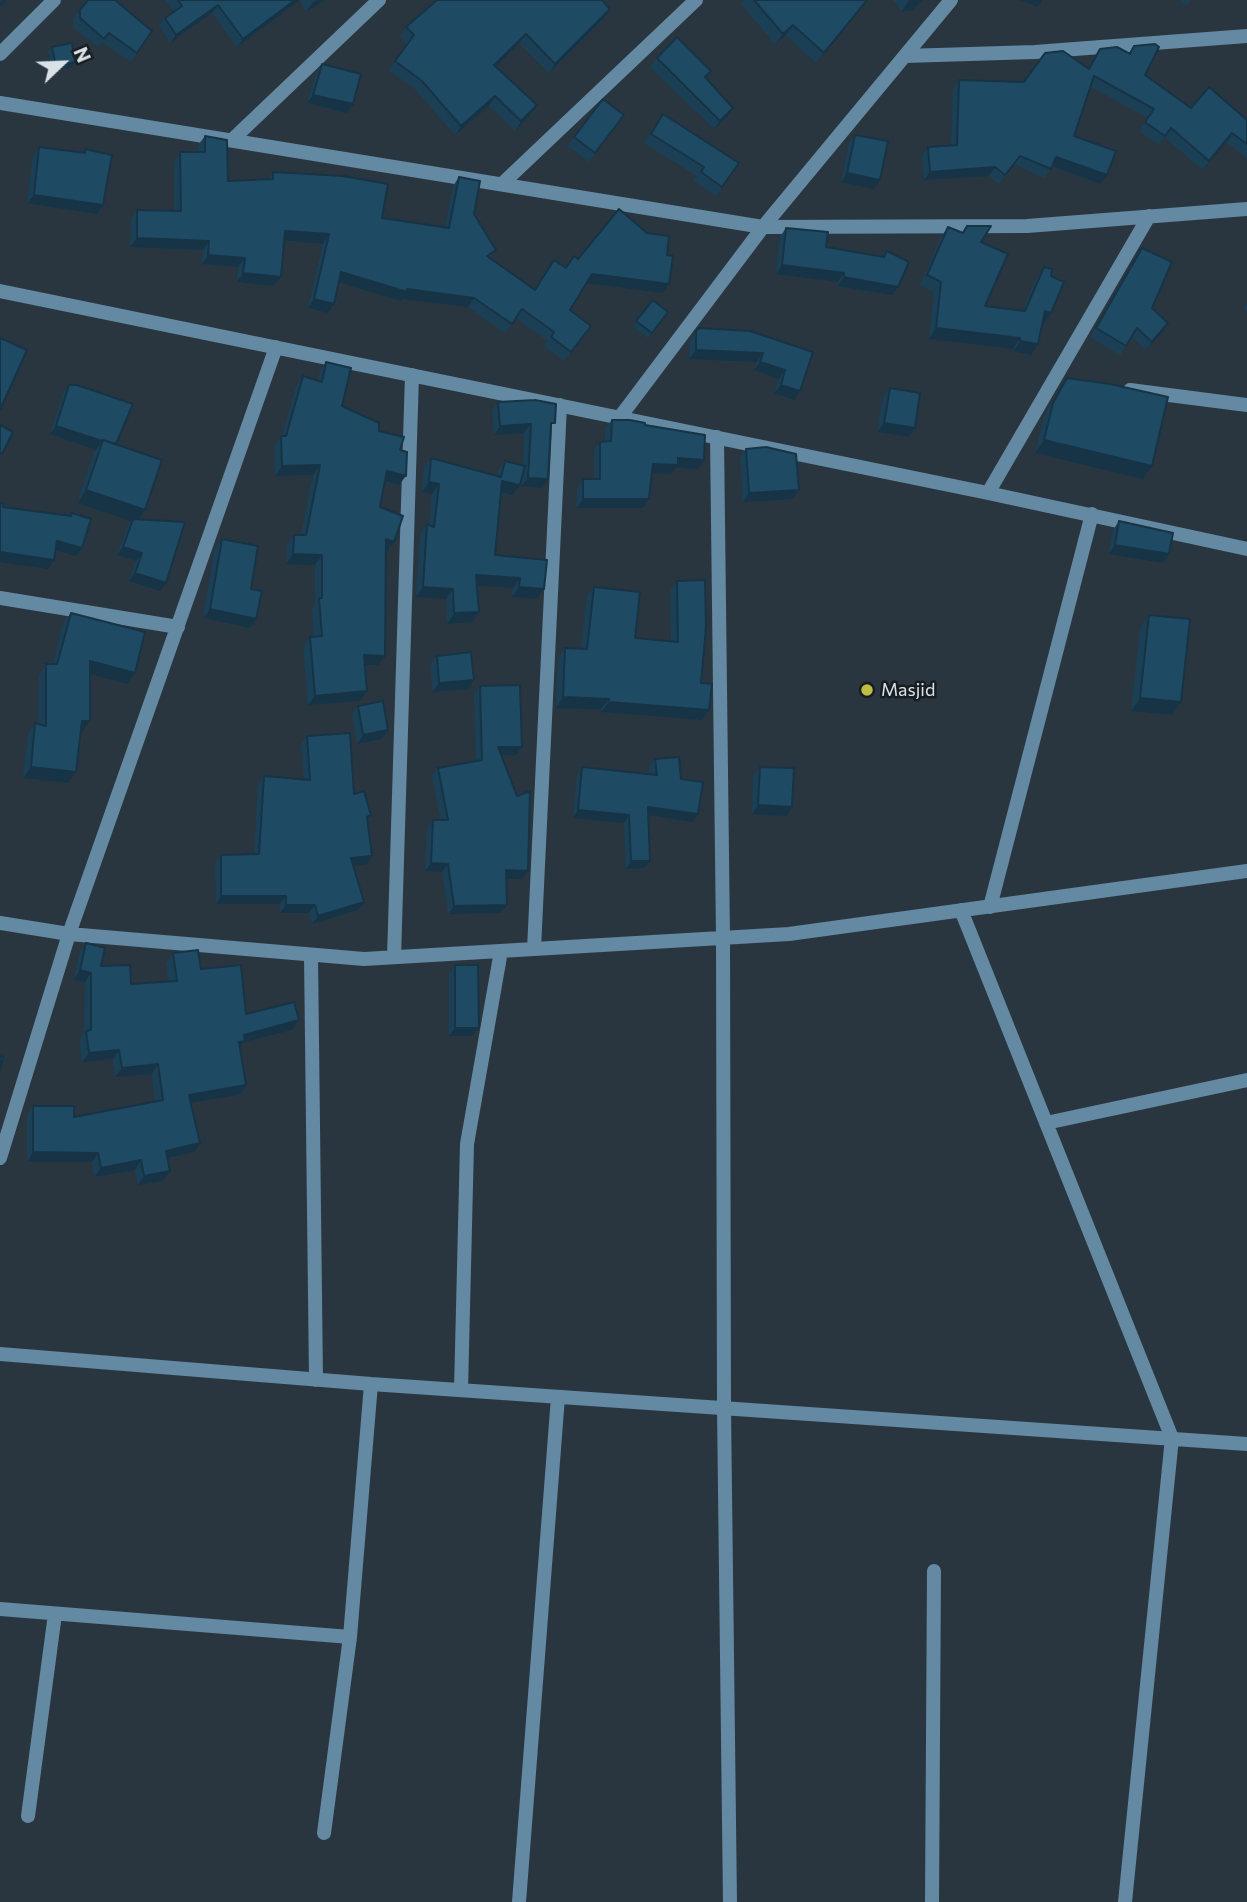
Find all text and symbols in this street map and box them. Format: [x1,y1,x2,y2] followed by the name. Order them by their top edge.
[28,28,98,98] north arrow
[69,44,96,66] text: N
[881,679,935,701] place label: Masjid
[859,682,875,698] marker: Masjid

